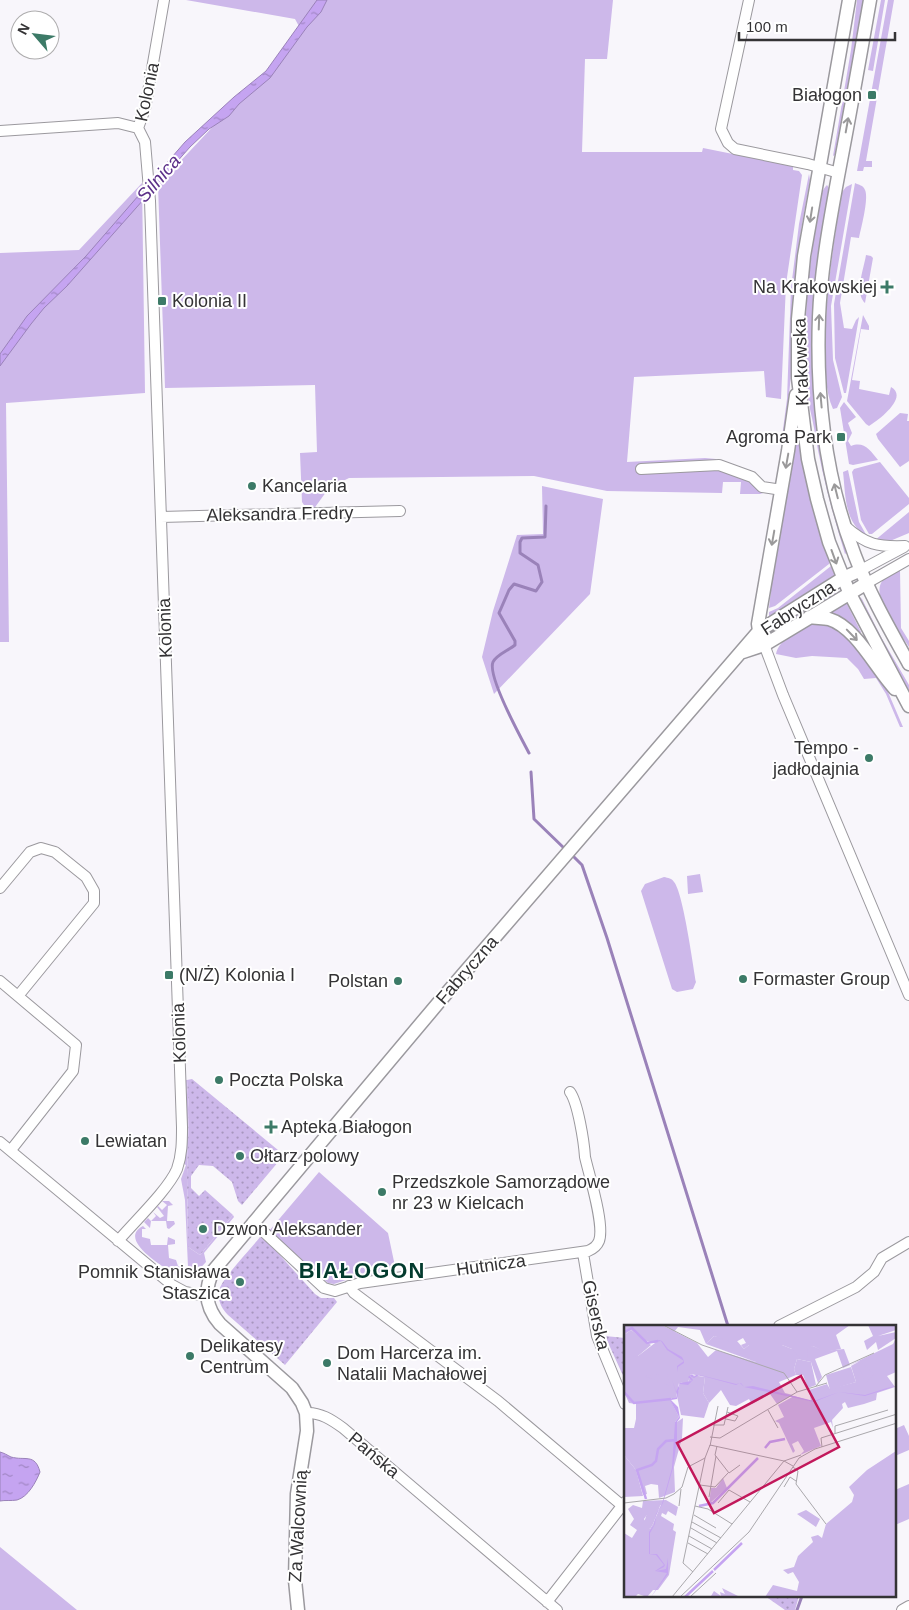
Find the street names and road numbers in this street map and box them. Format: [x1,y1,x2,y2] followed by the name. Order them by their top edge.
[131,60,163,123] street label: Kolonia
[789,317,813,406] street label: Krakowska
[206,503,354,525] street label: Aleksandra Fredry
[757,576,840,639] street label: Fabryczna
[154,597,176,658] street label: Kolonia
[432,931,503,1008] street label: Fabryczna
[168,1002,190,1063] street label: Kolonia
[455,1250,528,1280] street label: Hutnicza
[578,1278,614,1353] street label: Giserska
[345,1428,404,1483] street label: Pańska
[285,1468,311,1583] street label: Za Walcownią

